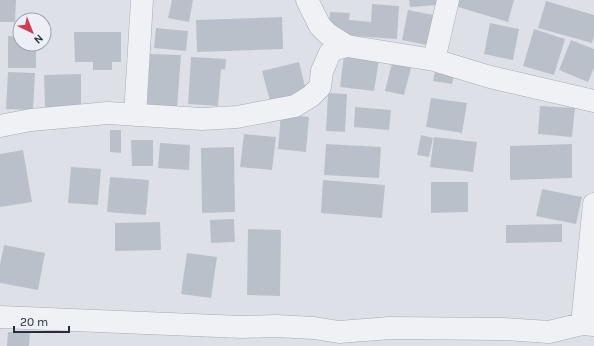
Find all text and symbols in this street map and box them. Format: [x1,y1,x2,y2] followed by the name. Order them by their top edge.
[12,12,52,52] north arrow
[31,32,46,46] text: N
[14,308,69,334] scale bar
[20,315,48,329] text: 20 m

